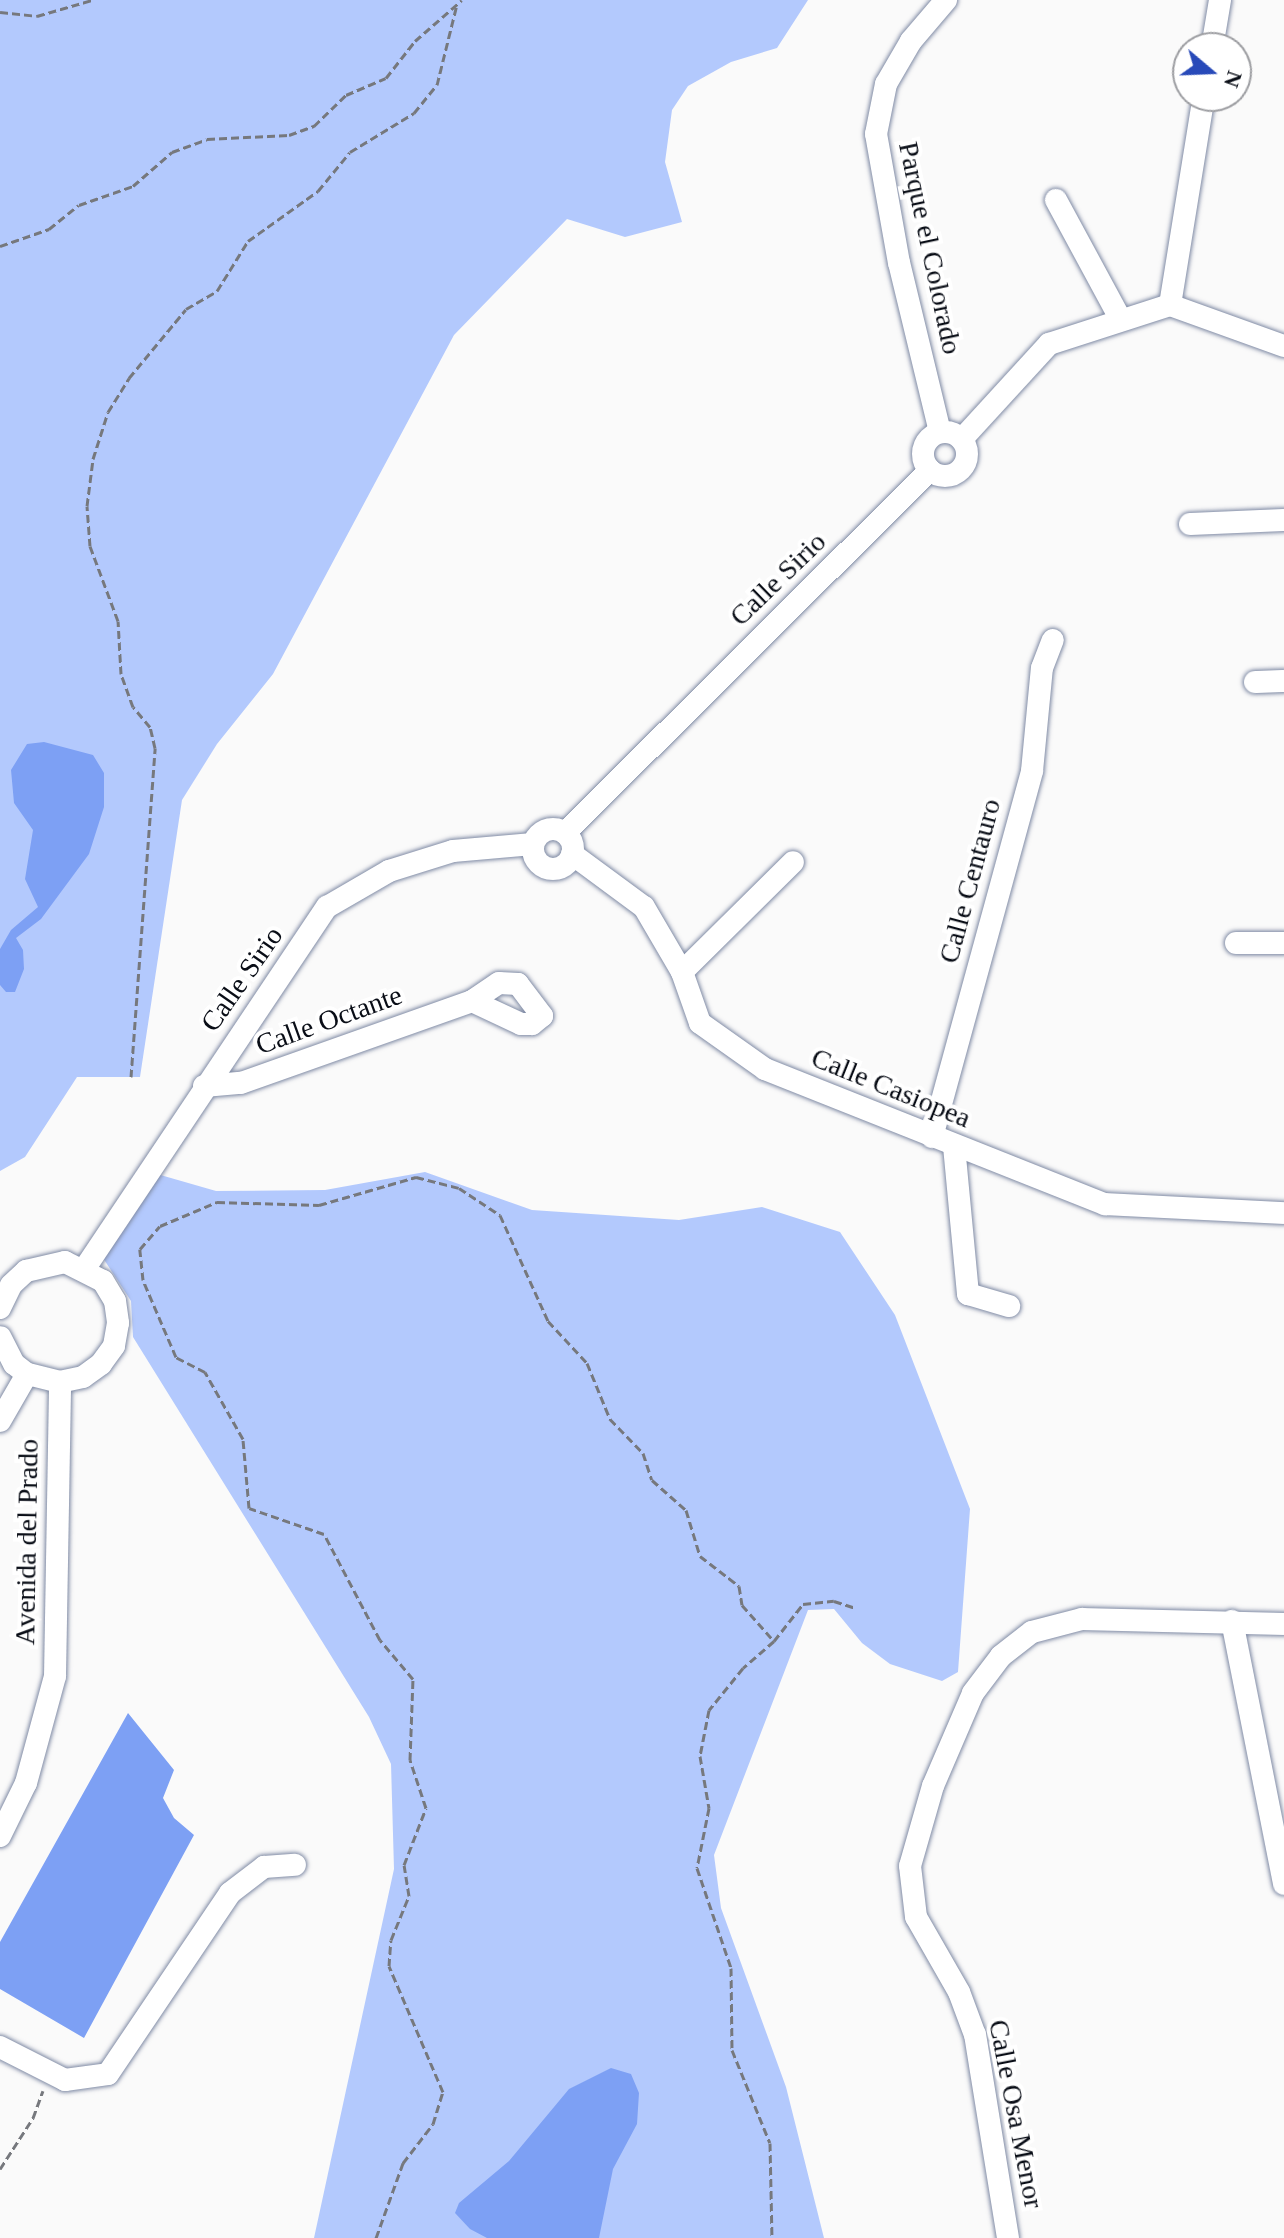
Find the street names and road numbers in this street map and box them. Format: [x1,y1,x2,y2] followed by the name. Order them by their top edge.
[891,139,969,357] street label: Parque el Colorado
[723,525,833,633] street label: Calle Sirio
[932,795,1008,967] street label: Calle Centauro
[194,920,290,1038] street label: Calle Sirio
[251,978,407,1062] street label: Calle Octante
[806,1041,976,1135] street label: Calle Casiopea
[8,1439,46,1645] street label: Avenida del Prado
[981,2017,1051,2211] street label: Calle Osa Menor

